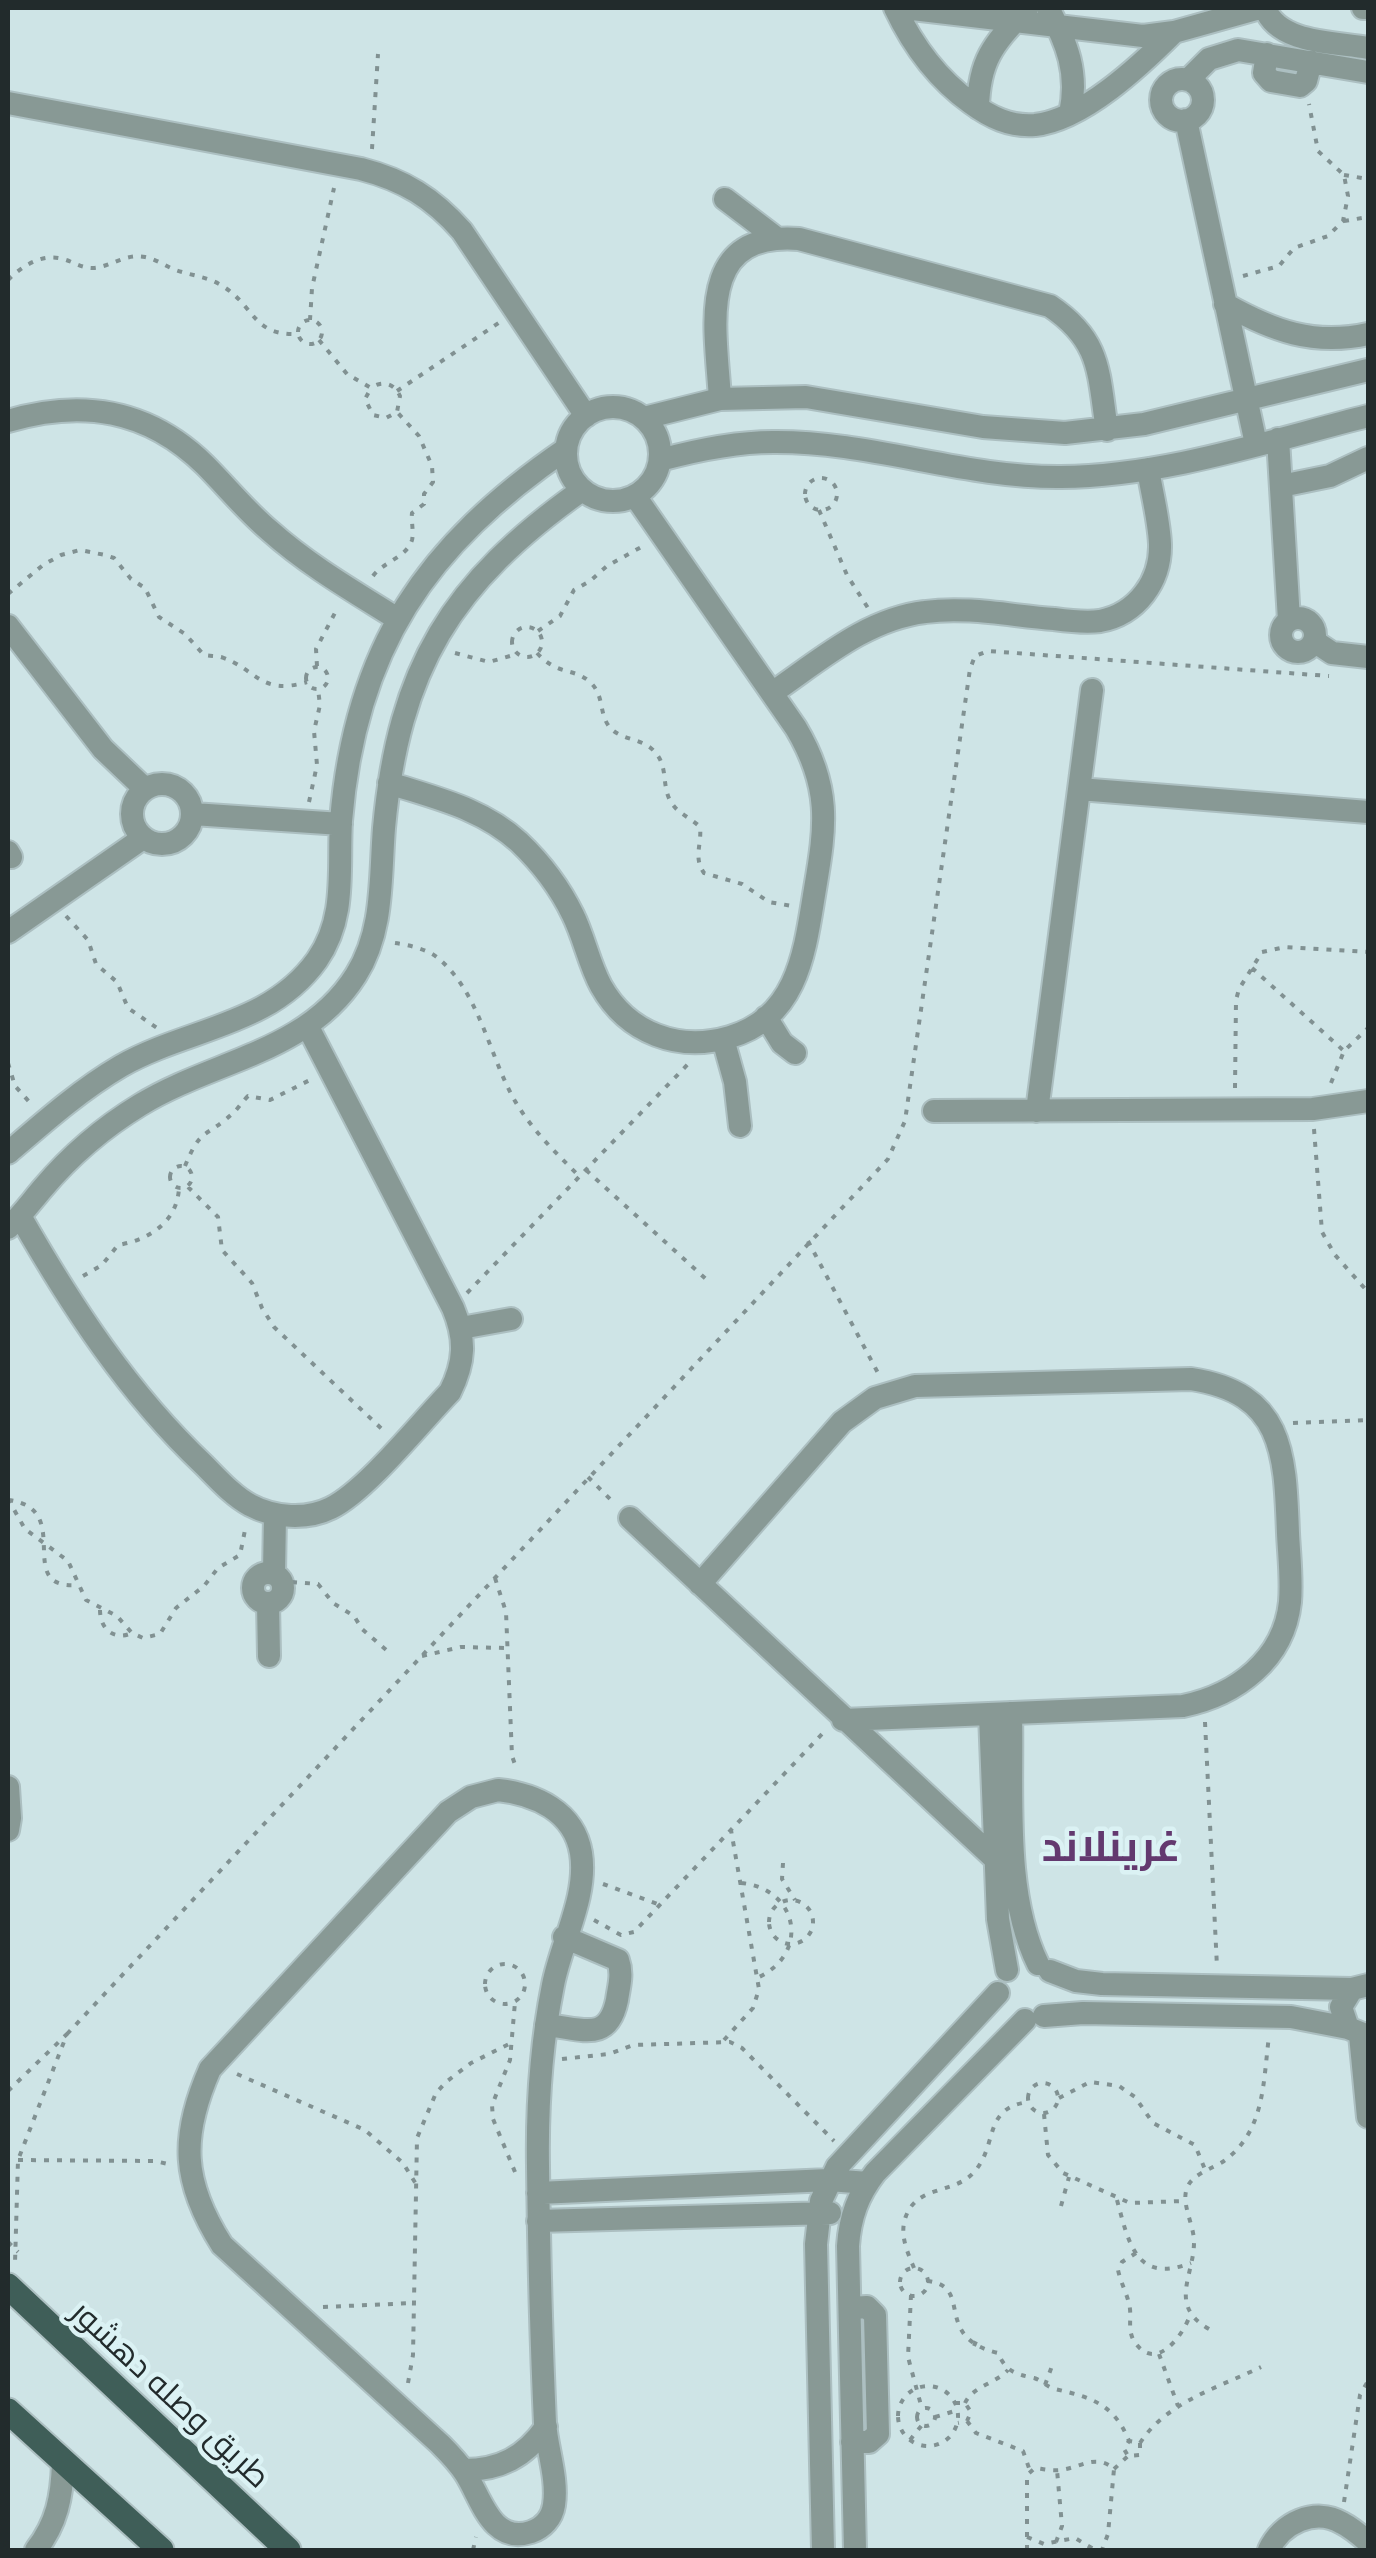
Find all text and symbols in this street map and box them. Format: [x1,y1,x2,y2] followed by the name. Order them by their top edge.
[1042,1823,1180,1873] district label: غرينلاند
[63,2293,277,2497] street label: طريق وصله دهشور

